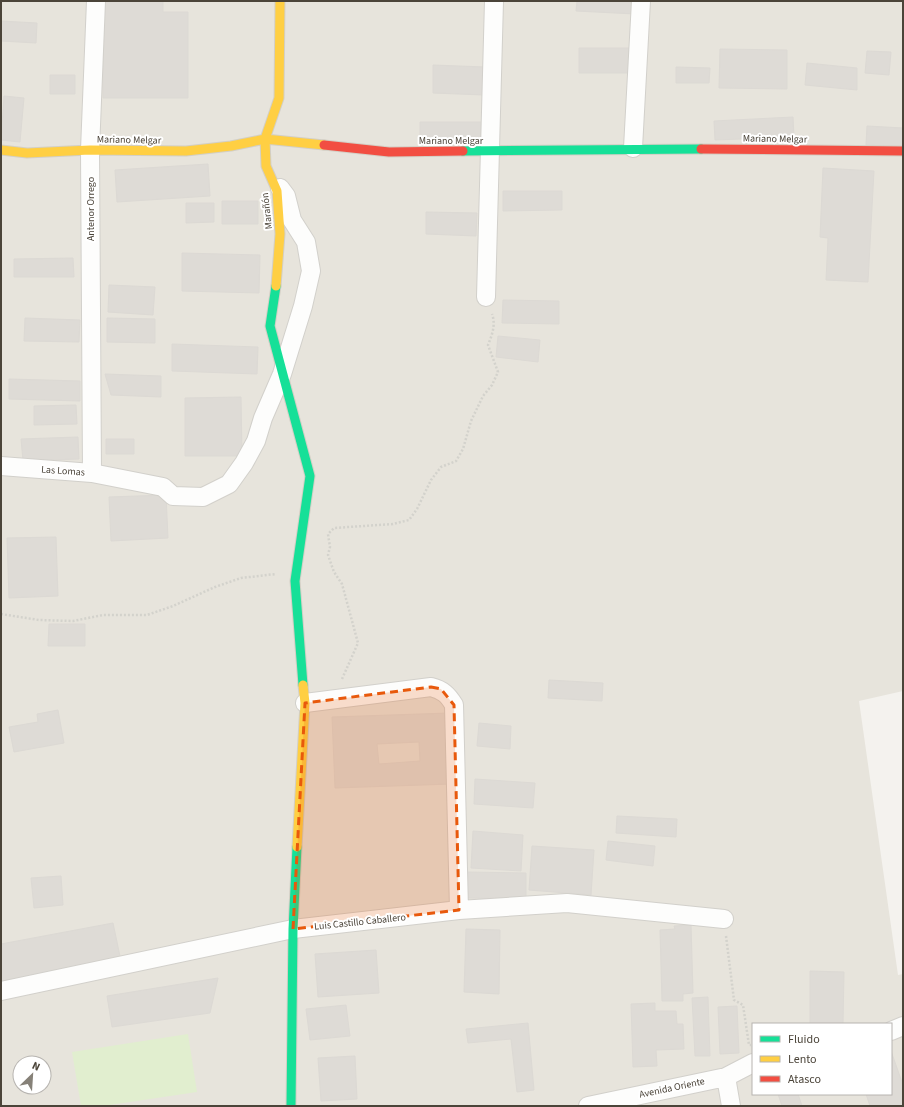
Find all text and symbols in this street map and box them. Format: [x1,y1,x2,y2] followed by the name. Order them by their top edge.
[743,131,808,147] street label: Mariano Melgar
[97,132,162,148] street label: Mariano Melgar
[419,134,484,148] street label: Mariano Melgar
[84,177,98,241] street label: Antenor Orrego
[258,192,276,230] street label: Marañón
[41,462,85,480] street label: Las Lomas
[314,910,406,934] street label: Luis Castillo Caballero
[752,1023,892,1095] legend
[788,1031,820,1048] text: Fluido
[788,1051,817,1068] text: Lento
[12,1055,52,1095] north arrow
[30,1058,43,1075] text: N
[788,1071,821,1088] text: Atasco
[638,1074,706,1102] street label: Avenida Oriente

